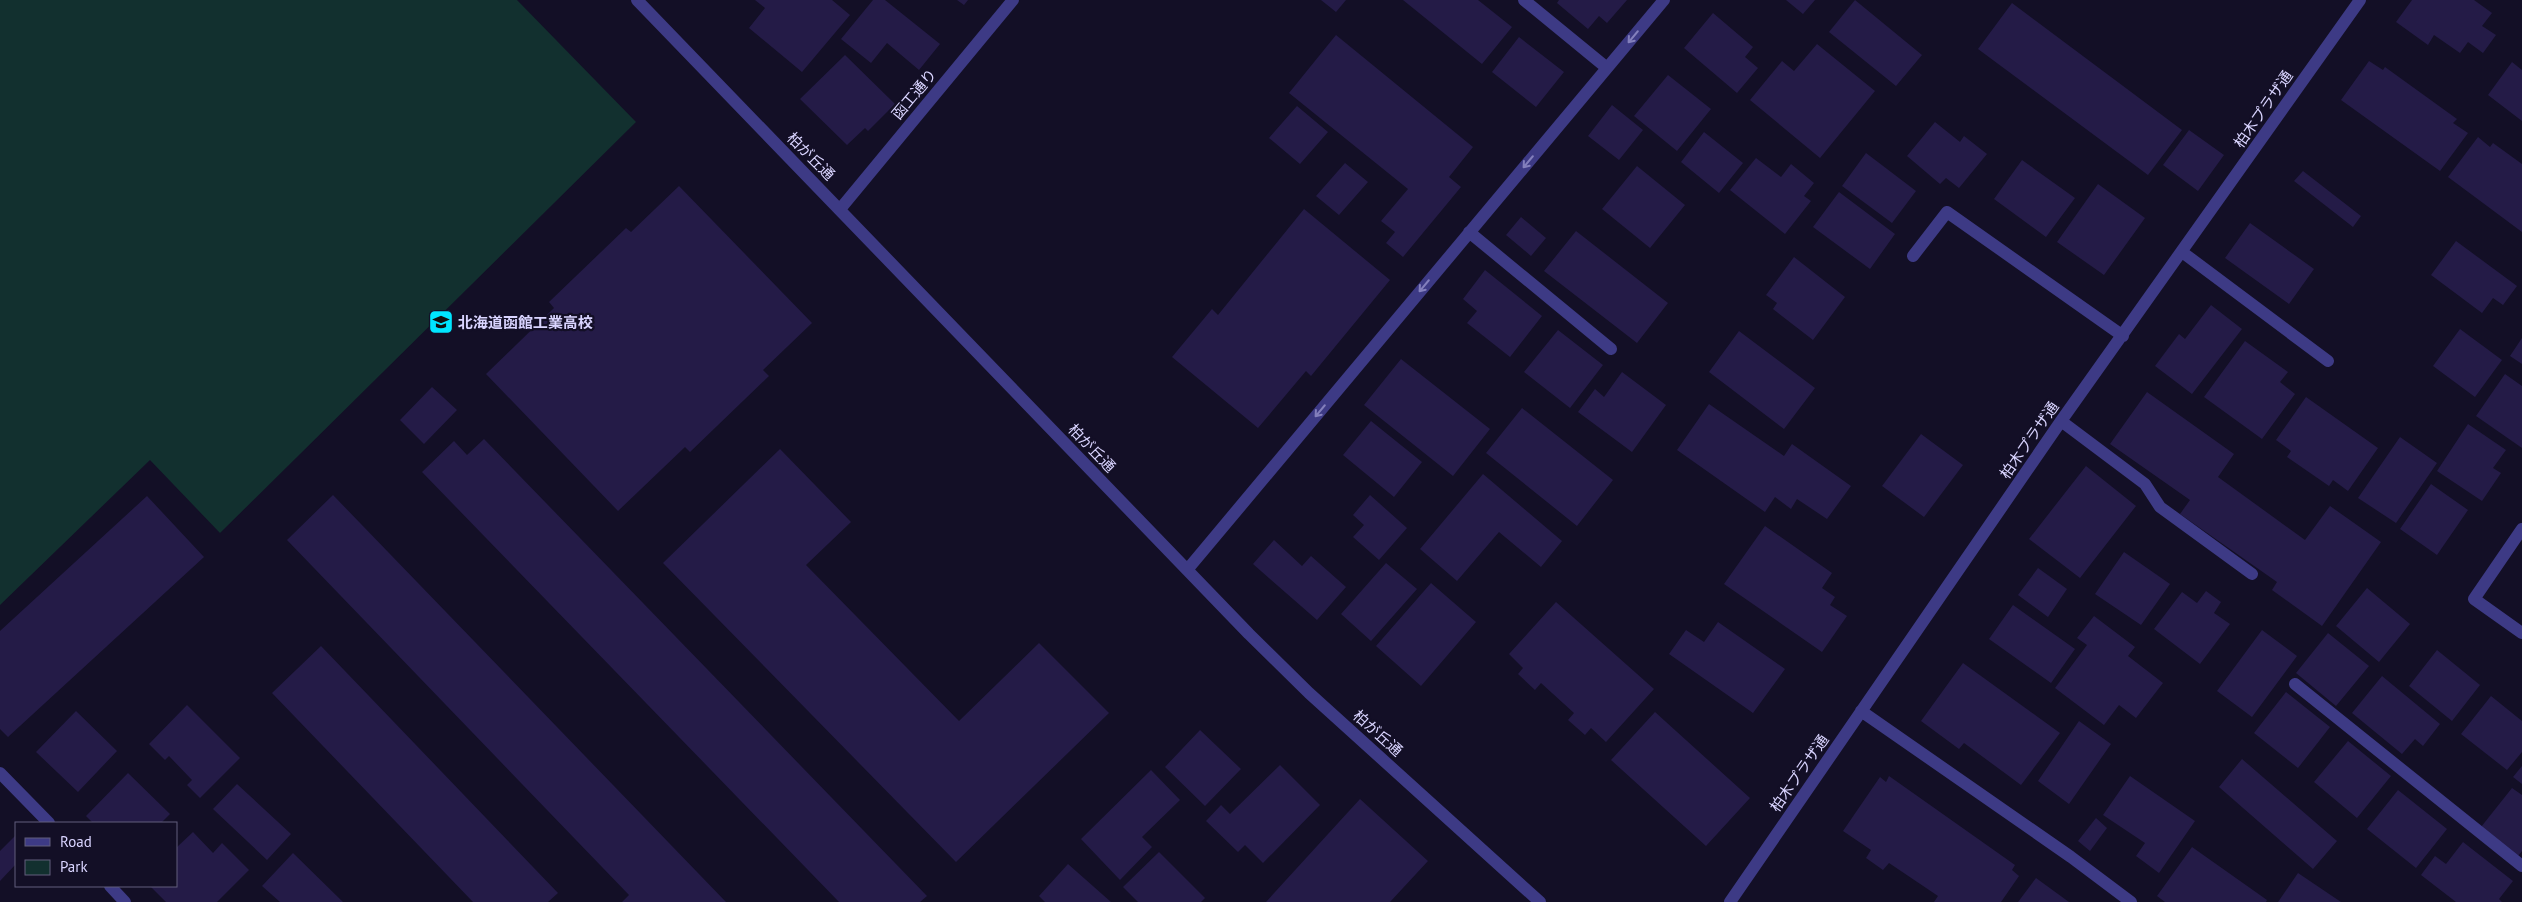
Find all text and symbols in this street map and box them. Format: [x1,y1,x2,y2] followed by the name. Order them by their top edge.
[1627,31,1639,44] one-way arrow
[887,65,941,123] street label: 函工通り
[2229,67,2297,151] street label: 柏木プラザ通
[783,128,839,184] street label: 柏が丘通
[1523,155,1534,168] one-way arrow
[1418,280,1430,293] one-way arrow
[428,309,454,335] school or university icon: 北海道函館工業高校
[458,313,593,332] place label: 北海道函館工業高校
[1995,398,2063,482] street label: 柏木プラザ通
[1315,404,1326,417] one-way arrow
[1064,420,1120,476] street label: 柏が丘通
[1349,706,1407,760] street label: 柏が丘通
[1765,731,1833,815] street label: 柏木プラザ通
[15,822,178,887] legend
[60,832,92,851] text: Road
[60,857,88,876] text: Park

